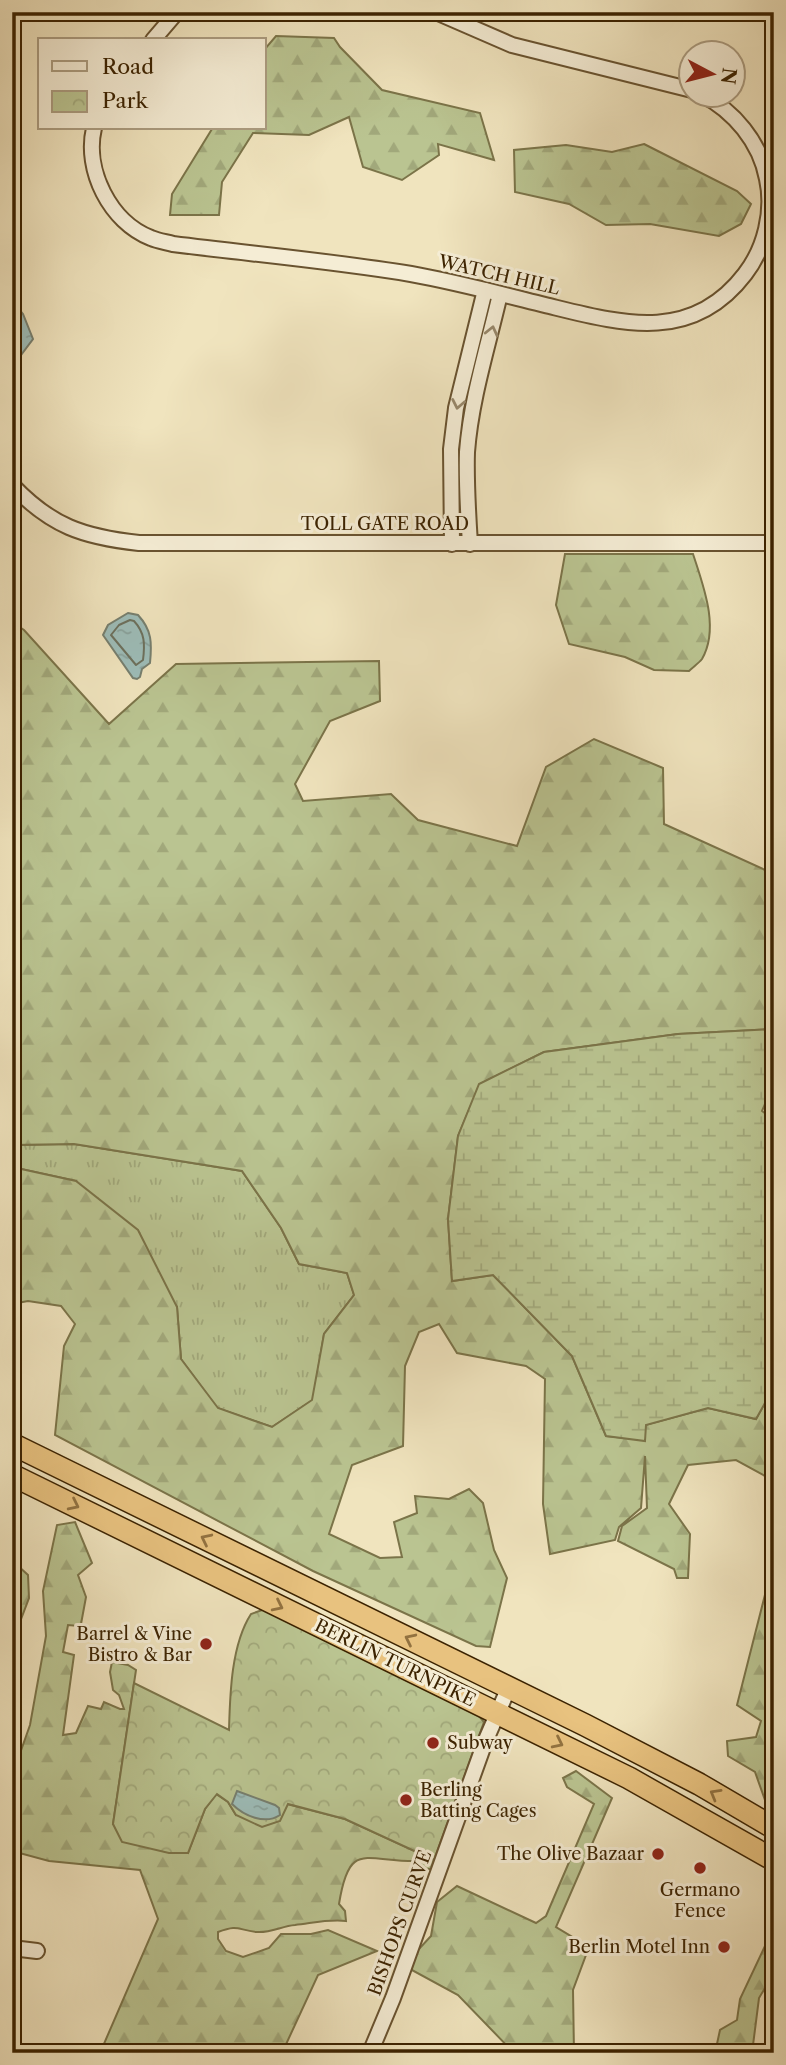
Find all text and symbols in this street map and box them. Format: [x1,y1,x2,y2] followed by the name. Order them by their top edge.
[38,38,266,130] legend
[678,38,748,108] north arrow
[102,54,154,79] text: Road
[716,66,741,86] text: N
[102,88,148,113] text: Park
[435,250,562,300] street label: WATCH HILL
[483,325,498,337] one-way arrow
[451,398,466,410] one-way arrow
[301,513,469,535] street label: TOLL GATE ROAD
[67,1497,79,1511] one-way arrow
[201,1533,213,1547] one-way arrow
[271,1597,283,1611] one-way arrow
[311,1614,479,1712] street label: BERLIN TURNPIKE
[76,1623,192,1666] place label: Barrel & Vine Bistro & Bar
[405,1633,417,1647] one-way arrow
[198,1636,214,1652] marker: Barrel & Vine Bistro & Bar
[447,1732,514,1754] place label: Subway
[425,1735,441,1751] marker: Subway
[551,1735,563,1749] one-way arrow
[420,1779,537,1822] place label: Berling Batting Cages
[709,1789,722,1802] one-way arrow
[398,1792,414,1808] marker: Berling Batting Cages
[497,1843,644,1865] place label: The Olive Bazaar
[650,1846,666,1862] marker: The Olive Bazaar
[363,1847,437,1999] street label: BISHOPS CURVE
[692,1860,708,1876] marker: Germano Fence
[660,1879,740,1922] place label: Germano Fence
[568,1936,710,1958] place label: Berlin Motel Inn
[716,1939,732,1955] marker: Berlin Motel Inn

